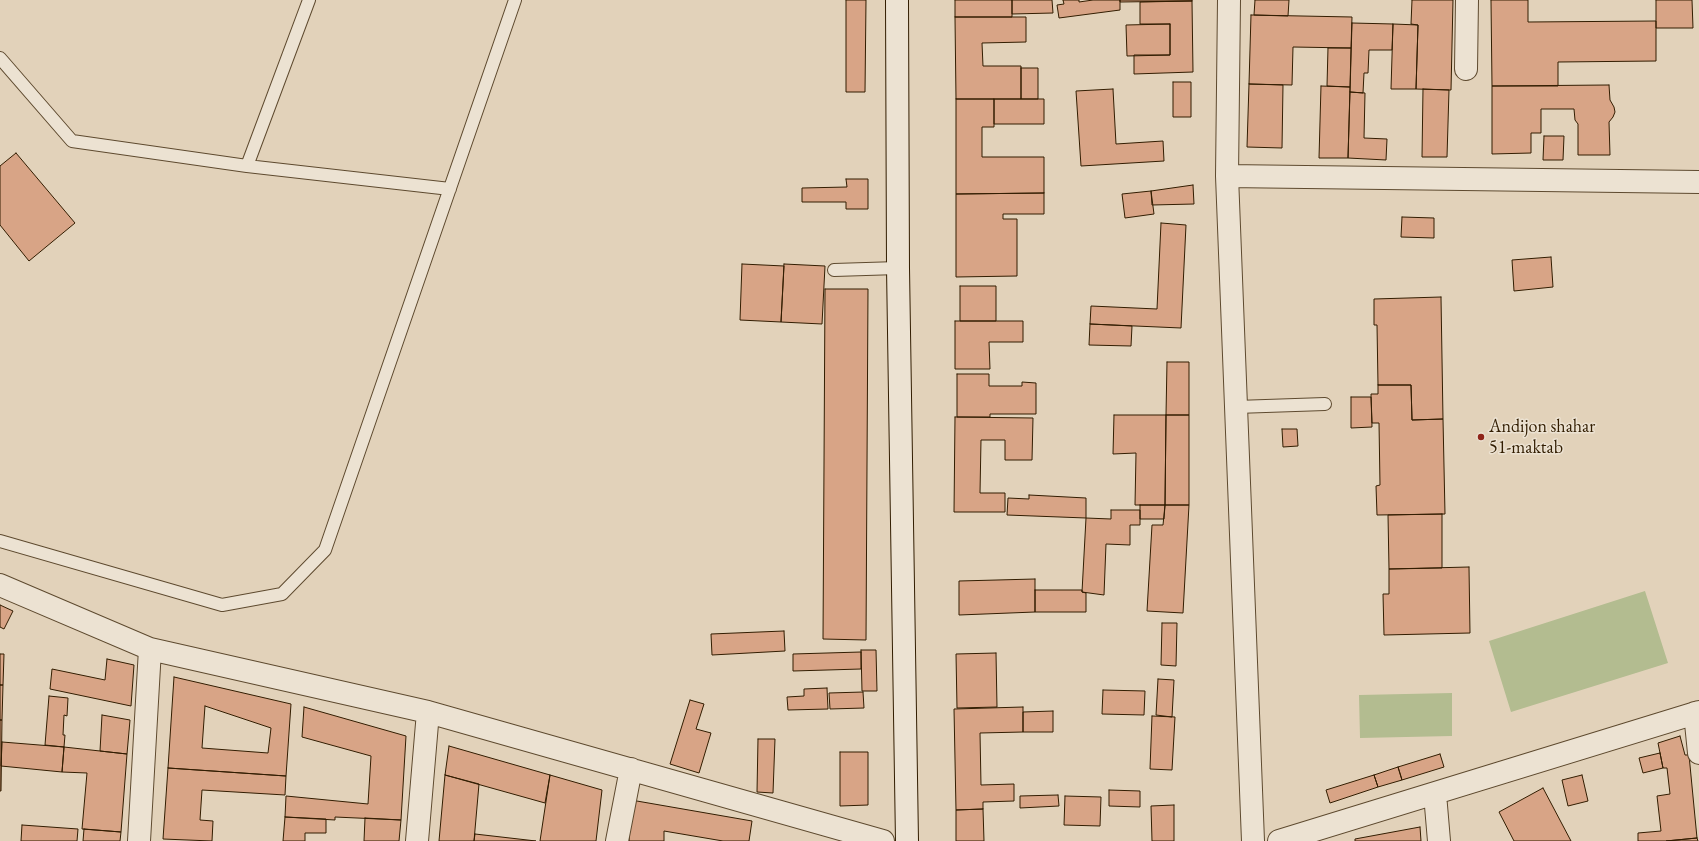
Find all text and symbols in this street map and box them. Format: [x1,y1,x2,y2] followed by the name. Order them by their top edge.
[1489,416,1595,458] place label: Andijon shahar 51-maktab
[1476,432,1486,442] marker: Andijon shahar 51-maktab

